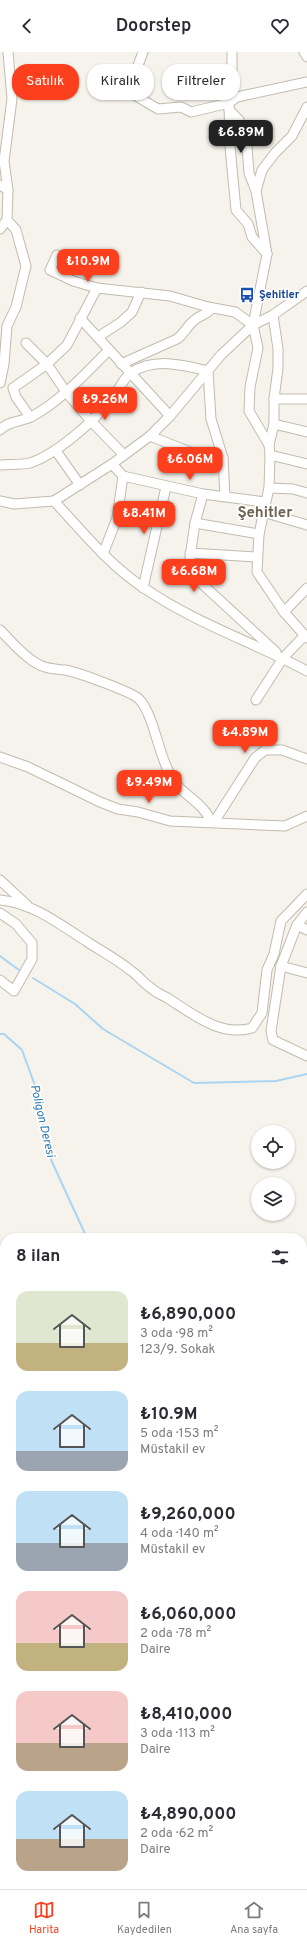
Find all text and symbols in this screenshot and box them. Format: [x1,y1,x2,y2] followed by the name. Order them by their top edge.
[16,15,38,37] icon: back
[116,15,191,38] text: Doorstep
[269,15,291,37] icon: heart
[12,64,79,100] chip: Satılık
[87,64,154,100] chip: Kiralık
[162,64,240,100] chip: Filtreler
[208,120,274,154] pin: ₺6.89M
[218,125,264,141] text: ₺6.89M
[55,249,121,283] pin: ₺10.9M
[66,254,110,270] text: ₺10.9M
[238,286,256,304] bus stop icon: Şehitler
[259,288,300,302] place label: Şehitler
[72,387,138,421] pin: ₺9.26M
[82,392,128,408] text: ₺9.26M
[157,447,223,481] pin: ₺6.06M
[167,452,213,468] text: ₺6.06M
[111,501,177,535] pin: ₺8.41M
[237,504,293,523] district label: Şehitler
[122,506,166,522] text: ₺8.41M
[161,559,227,593] pin: ₺6.68M
[171,564,217,580] text: ₺6.68M
[212,720,278,754] pin: ₺4.89M
[222,725,268,741] text: ₺4.89M
[116,770,182,804] pin: ₺9.49M
[126,775,172,791] text: ₺9.49M
[26,1083,58,1160] water label: Poligon Deresi
[251,1125,295,1221] map controls
[251,1125,295,1169] button: locate
[251,1177,295,1221] button: layers
[16,1246,60,1268] text: 8 ilan
[269,1246,291,1268] icon: filters
[140,1304,236,1326] text: ₺6,890,000
[48,1307,96,1355] icon: home
[140,1326,213,1342] text: 3 oda · 98 m²
[140,1342,215,1358] text: 123/9. Sokak
[140,1404,198,1426] text: ₺10.9M
[48,1407,96,1455] icon: home
[140,1426,218,1442] text: 5 oda · 153 m²
[140,1442,205,1458] text: Müstakil ev
[140,1504,236,1526] text: ₺9,260,000
[48,1507,96,1555] icon: home
[140,1526,219,1542] text: 4 oda · 140 m²
[140,1542,205,1558] text: Müstakil ev
[140,1604,237,1626] text: ₺6,060,000
[48,1607,96,1655] icon: home
[140,1626,211,1642] text: 2 oda · 78 m²
[140,1642,171,1658] text: Daire
[140,1704,233,1726] text: ₺8,410,000
[48,1707,96,1755] icon: home
[140,1726,215,1742] text: 3 oda · 113 m²
[140,1742,171,1758] text: Daire
[140,1804,237,1826] text: ₺4,890,000
[48,1807,96,1855] icon: home
[140,1826,213,1842] text: 2 oda · 62 m²
[140,1842,171,1858] text: Daire
[29,1899,59,1937] tab: Harita
[117,1899,172,1937] tab: Kaydedilen
[230,1899,278,1937] tab: Ana sayfa

